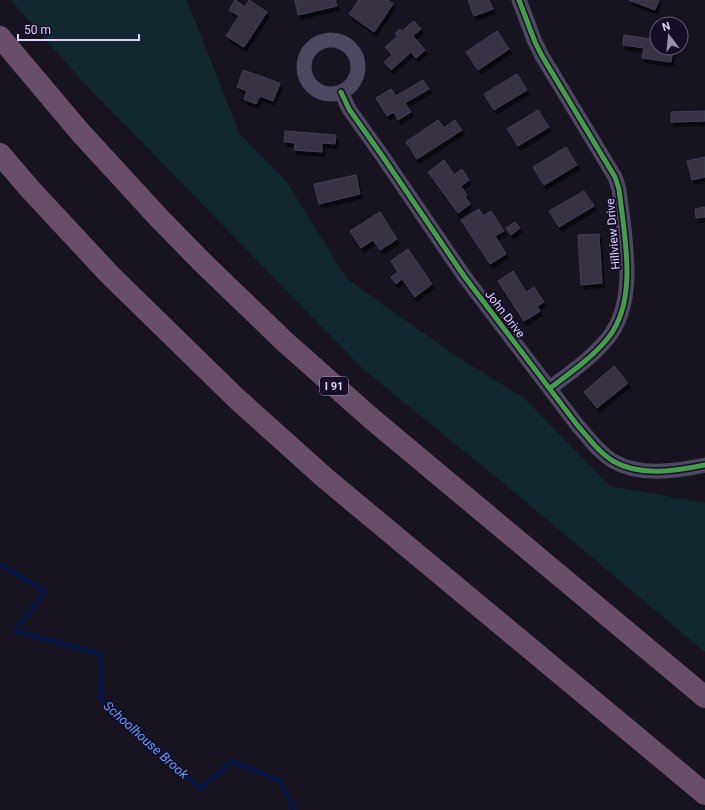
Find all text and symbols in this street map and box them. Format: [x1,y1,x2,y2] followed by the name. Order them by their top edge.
[18,16,139,42] scale bar
[649,16,689,56] north arrow
[661,19,672,34] text: N
[24,23,51,37] text: 50 m
[603,198,623,270] street label: Hillview Drive
[482,287,528,341] street label: John Drive
[320,377,348,395] road number: I 91
[101,698,192,782] water label: Schoolhouse Brook

